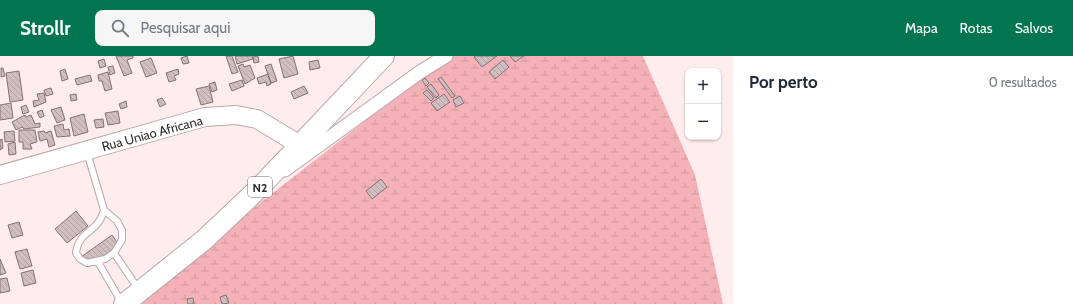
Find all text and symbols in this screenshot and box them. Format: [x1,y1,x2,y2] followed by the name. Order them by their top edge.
[95,10,375,46] search box
[20,17,71,40] text: Strollr
[109,17,131,39] icon: search
[141,19,230,37] text: Pesquisar aqui
[905,19,938,37] text: Mapa
[960,19,993,37] text: Rotas
[1015,19,1053,37] text: Salvos
[685,68,721,140] map controls
[685,68,721,104] button: +
[749,72,818,92] text: Por perto
[989,74,1057,90] text: 0 resultados
[685,104,721,140] button: −
[100,112,205,154] street label: Rua Uniao Africana
[248,177,272,197] road number: N2

